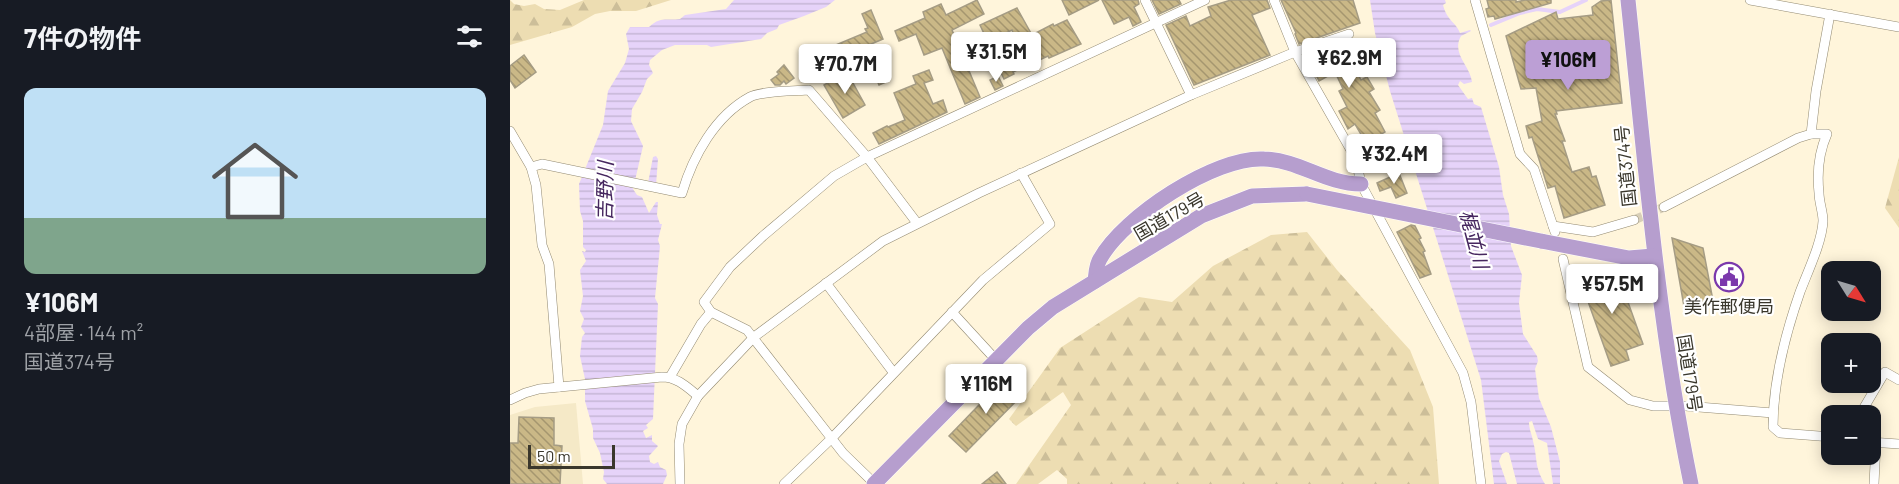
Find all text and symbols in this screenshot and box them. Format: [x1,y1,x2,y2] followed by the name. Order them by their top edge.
[453,20,486,53] icon: filters
[24,22,141,53] text: 7件の物件
[947,32,1045,83] pin: ¥31.5M
[1300,38,1398,89] pin: ¥62.9M
[965,39,1027,63] text: ¥31.5M
[1526,40,1610,91] pin: ¥106M
[796,44,894,95] pin: ¥70.7M
[1316,45,1382,69] text: ¥62.9M
[1539,47,1597,71] text: ¥106M
[813,51,877,75] text: ¥70.7M
[1610,124,1640,208] street label: 国道374号
[201,127,309,235] icon: home
[1345,134,1443,185] pin: ¥32.4M
[1360,141,1428,165] text: ¥32.4M
[591,159,617,221] water label: 吉野川
[1130,187,1208,245] street label: 国道179号
[1456,207,1495,273] water label: 梶並川
[1713,261,1745,293] public building icon: 美作郵便局
[1821,261,1881,321] north arrow
[1821,261,1881,465] map controls
[1563,264,1661,315] pin: ¥57.5M
[1580,271,1644,295] text: ¥57.5M
[24,286,98,317] text: ¥106M
[1684,295,1774,317] place label: 美作郵便局
[24,320,143,344] text: 4部屋 · 144 m²
[1673,333,1707,413] street label: 国道179号
[1821,333,1881,393] button: +
[24,349,115,373] text: 国道374号
[944,364,1028,415] pin: ¥116M
[959,371,1013,395] text: ¥116M
[1821,405,1881,465] button: −
[528,442,615,470] scale bar
[537,446,571,465] text: 50 m

